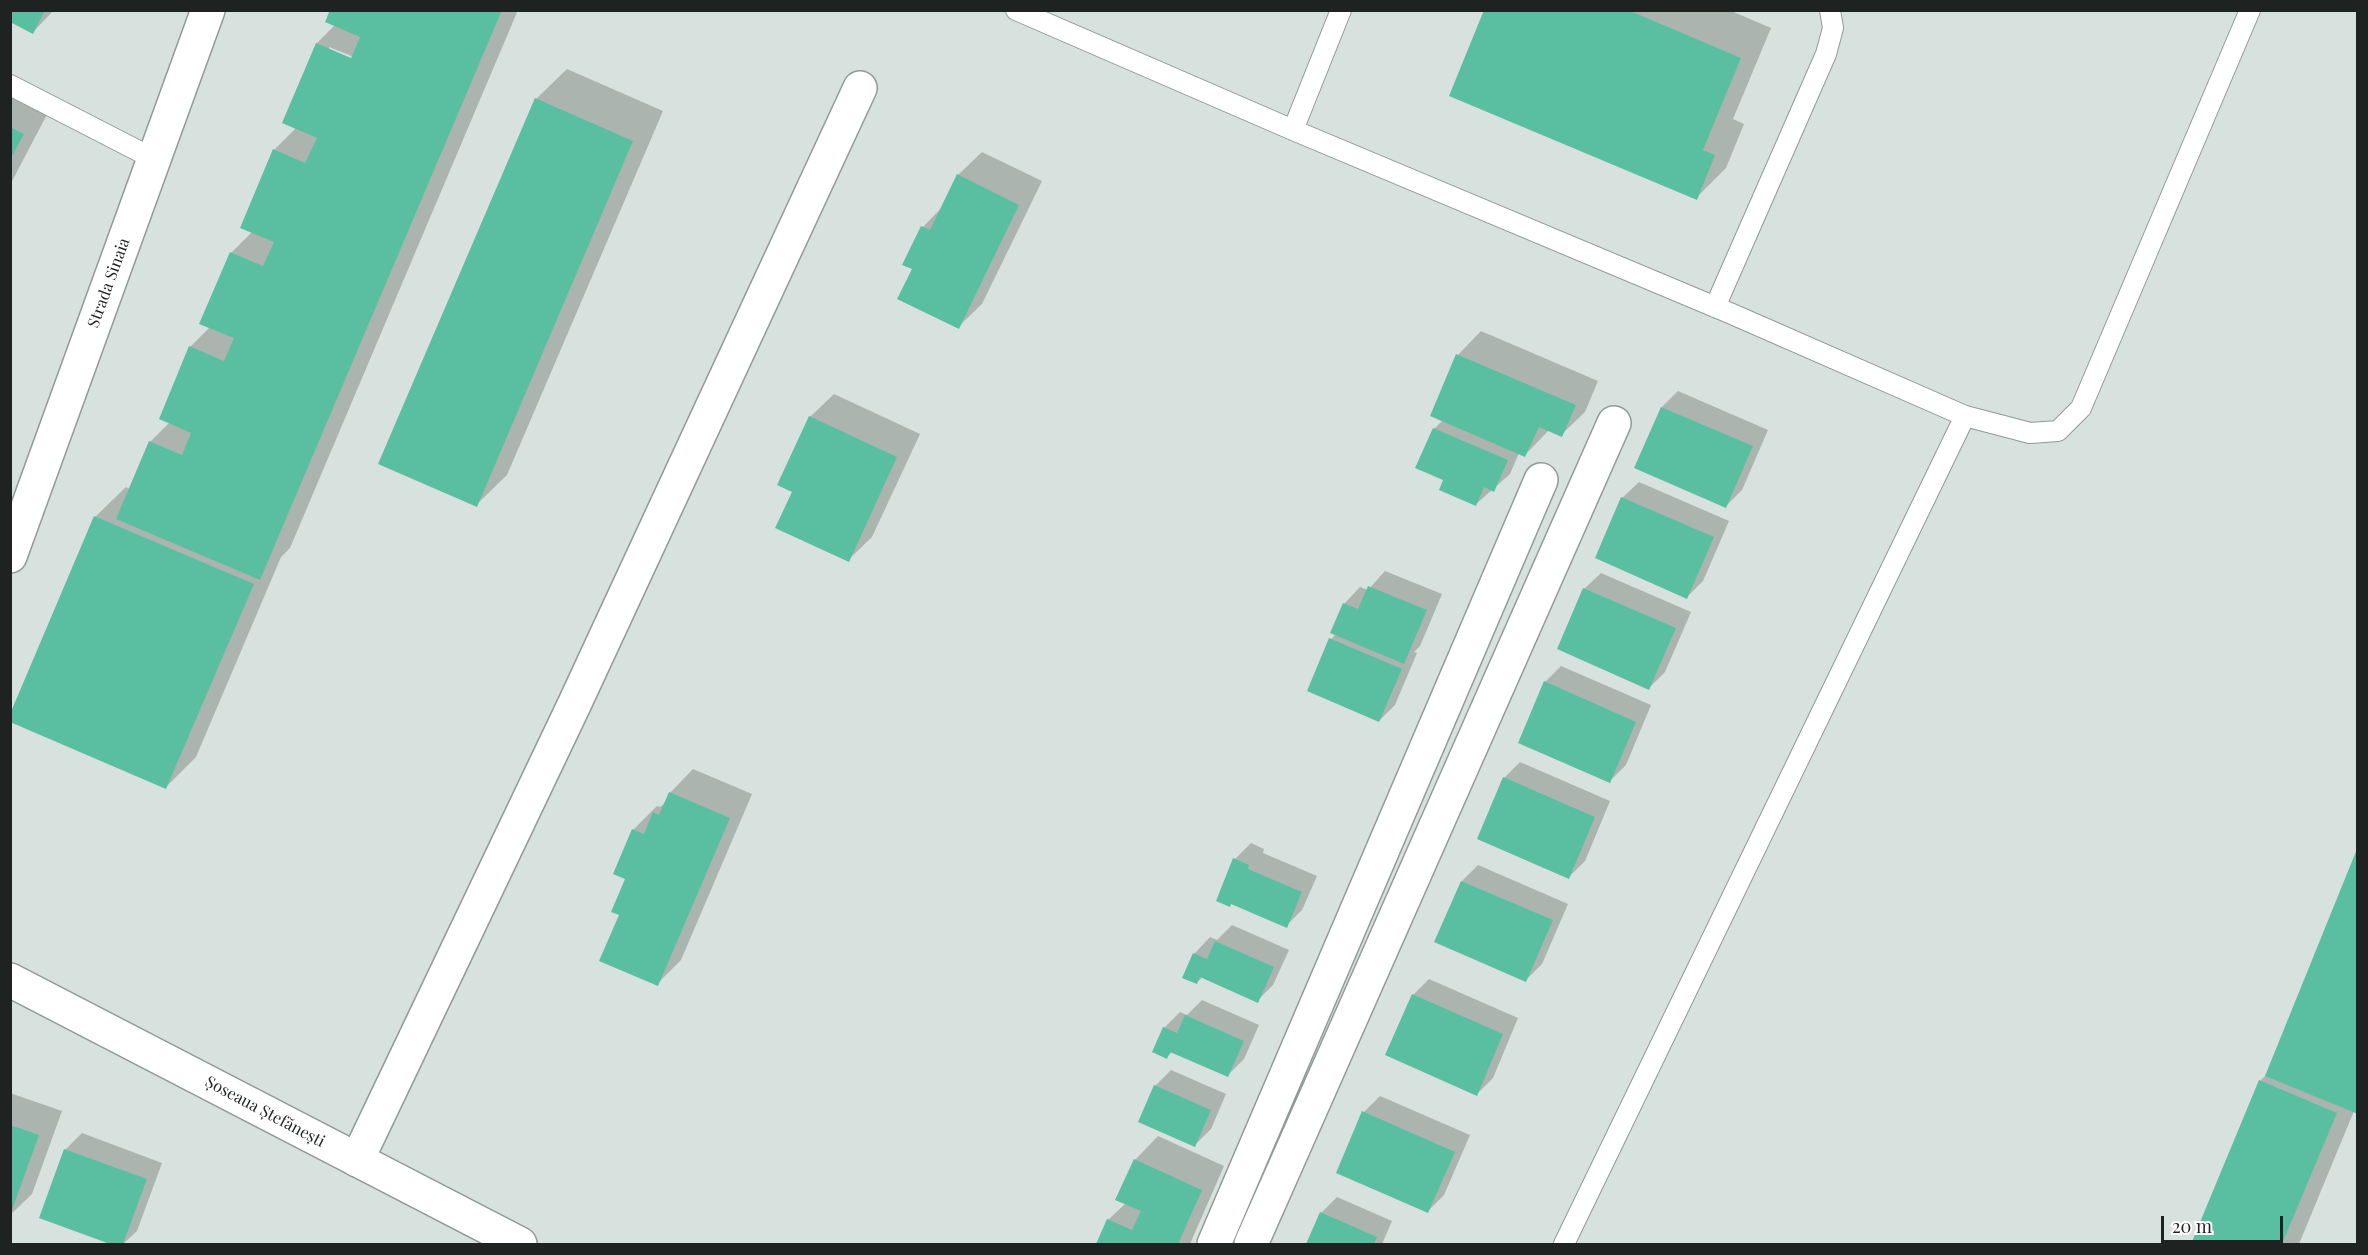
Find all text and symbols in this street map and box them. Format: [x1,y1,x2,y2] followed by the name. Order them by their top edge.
[84,235,134,331] street label: Strada Sinaia
[202,1072,328,1152] street label: Șoseaua Ștefănești
[2164,1204,2286,1242] scale bar
[2172,1214,2212,1238] text: 20 m

